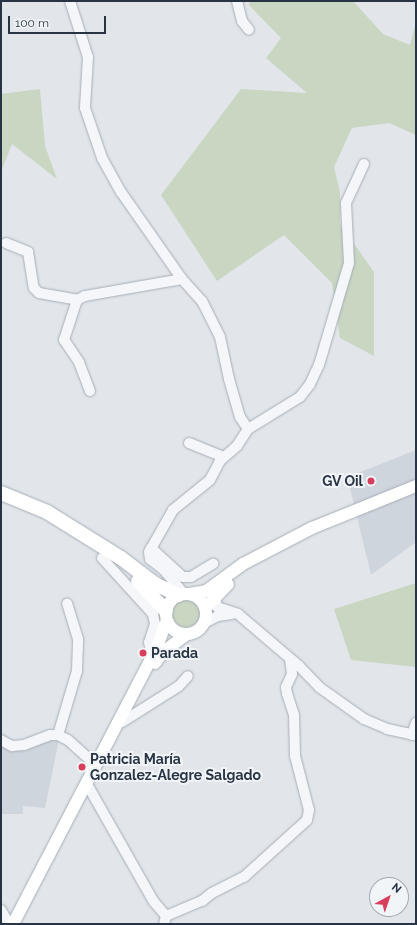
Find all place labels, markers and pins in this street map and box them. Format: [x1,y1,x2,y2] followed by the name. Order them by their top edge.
[322,473,363,489] place label: GV Oil
[366,476,376,486] marker: GV Oil
[151,645,198,661] place label: Parada
[138,648,148,658] marker: Parada
[90,751,261,784] place label: Patricia María Gonzalez-Alegre Salgado
[77,762,87,772] marker: Patricia María Gonzalez-Alegre Salgado

